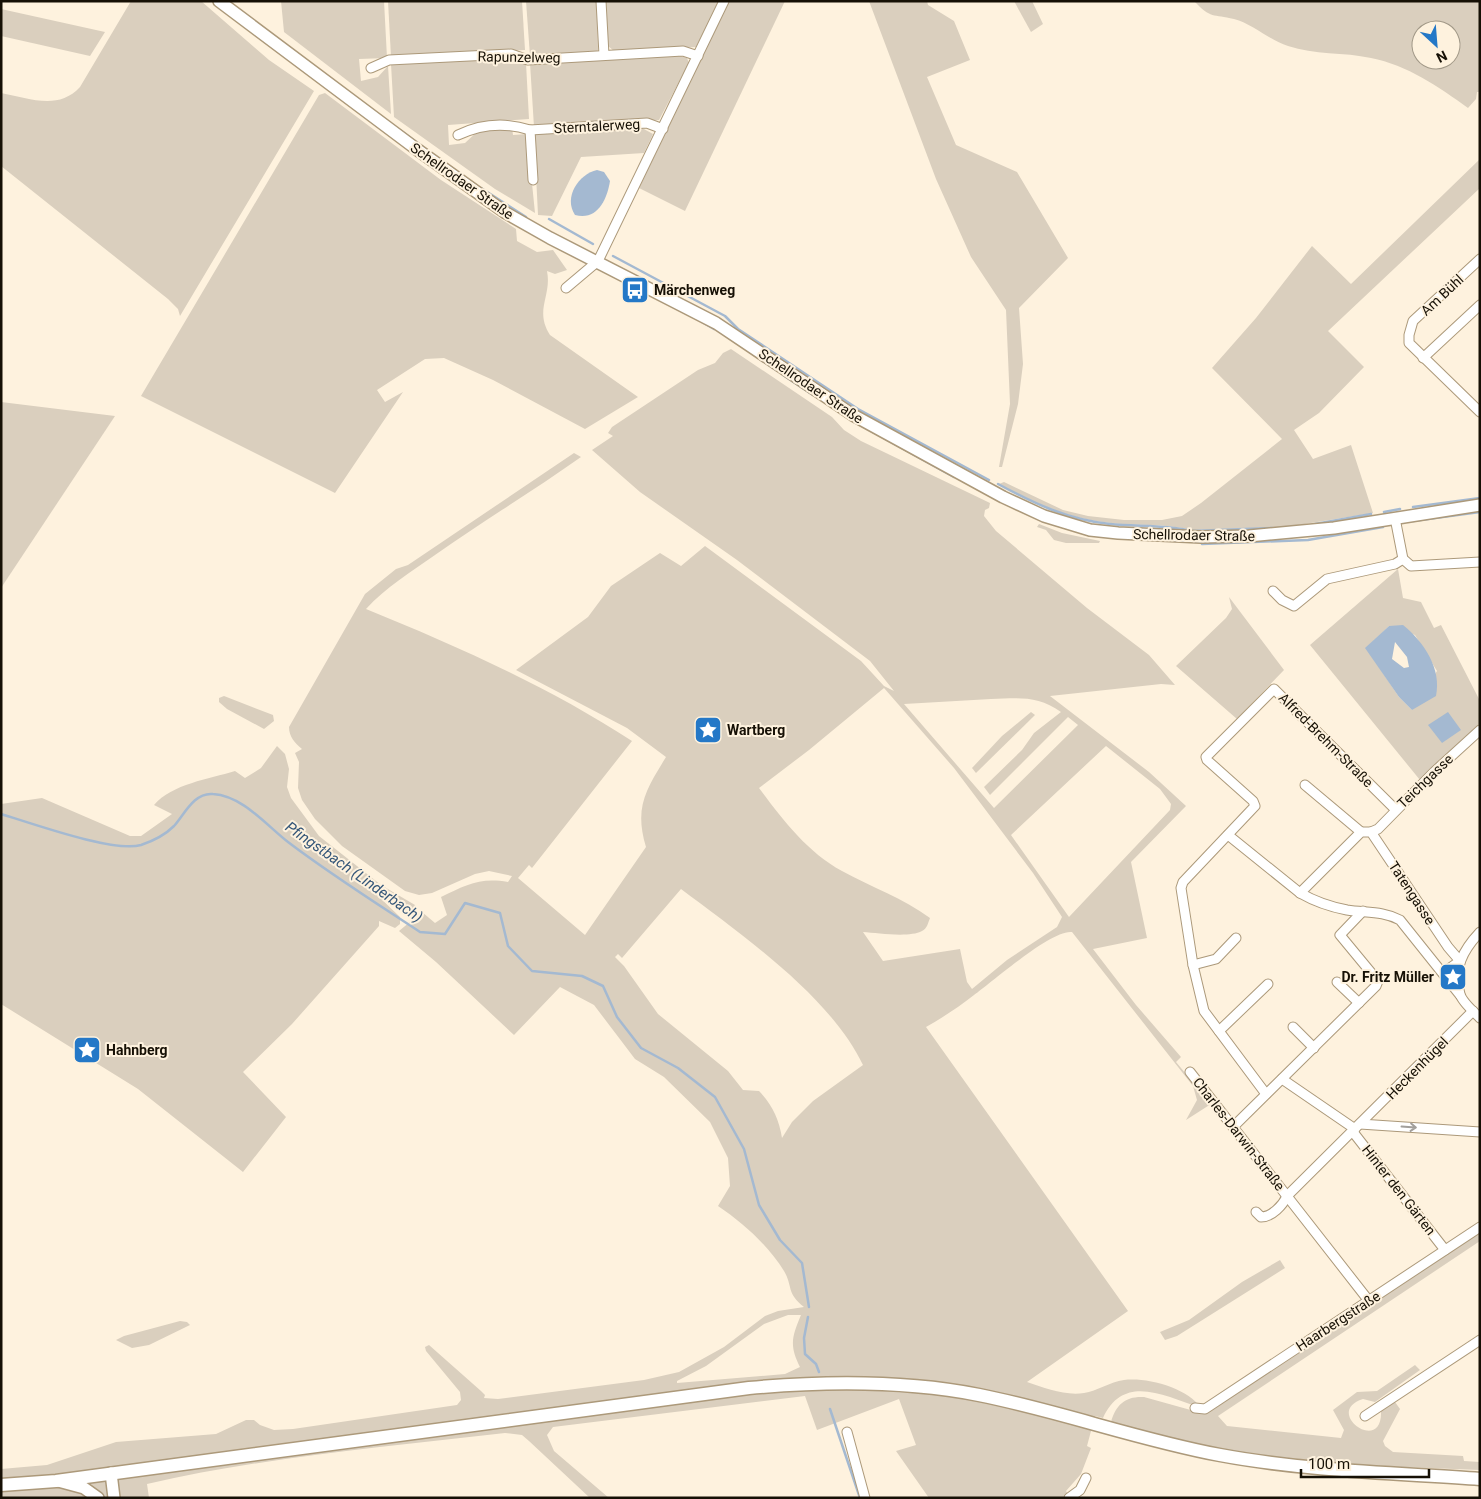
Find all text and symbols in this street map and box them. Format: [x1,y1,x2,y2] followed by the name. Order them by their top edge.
[1411,20,1461,70] north arrow
[1434,47,1450,66] text: N
[477,48,561,66] street label: Rapunzelweg
[553,116,641,136] street label: Sterntalerweg
[407,139,517,223] street label: Schellrodaer Straße
[1417,271,1467,319] street label: Am Bühl
[620,275,650,305] bus stop icon: Märchenweg
[654,282,735,298] place label: Märchenweg
[756,345,866,427] street label: Schellrodaer Straße
[1133,526,1255,544] street label: Schellrodaer Straße
[1276,690,1376,790] street label: Alfred-Brehm-Straße
[693,715,723,745] place icon: Wartberg
[727,722,785,738] place label: Wartberg
[1394,751,1456,811] street label: Teichgasse
[282,818,426,926] water label: Pfingstbach (Linderbach)
[1386,858,1438,928] street label: Tatengasse
[1438,962,1468,992] place icon: Dr. Fritz Müller
[1341,969,1434,985] place label: Dr. Fritz Müller
[1383,1034,1451,1102] street label: Heckenhügel
[72,1035,102,1065] place icon: Hahnberg
[106,1042,168,1058] place label: Hahnberg
[1190,1074,1288,1194] street label: Charles-Darwin-Straße
[1401,1123,1417,1132] one-way arrow
[1359,1142,1439,1238] street label: Hinter den Gärten
[1293,1288,1383,1354] street label: Haarbergstraße
[1301,1446,1428,1478] scale bar
[1308,1455,1350,1473] text: 100 m

